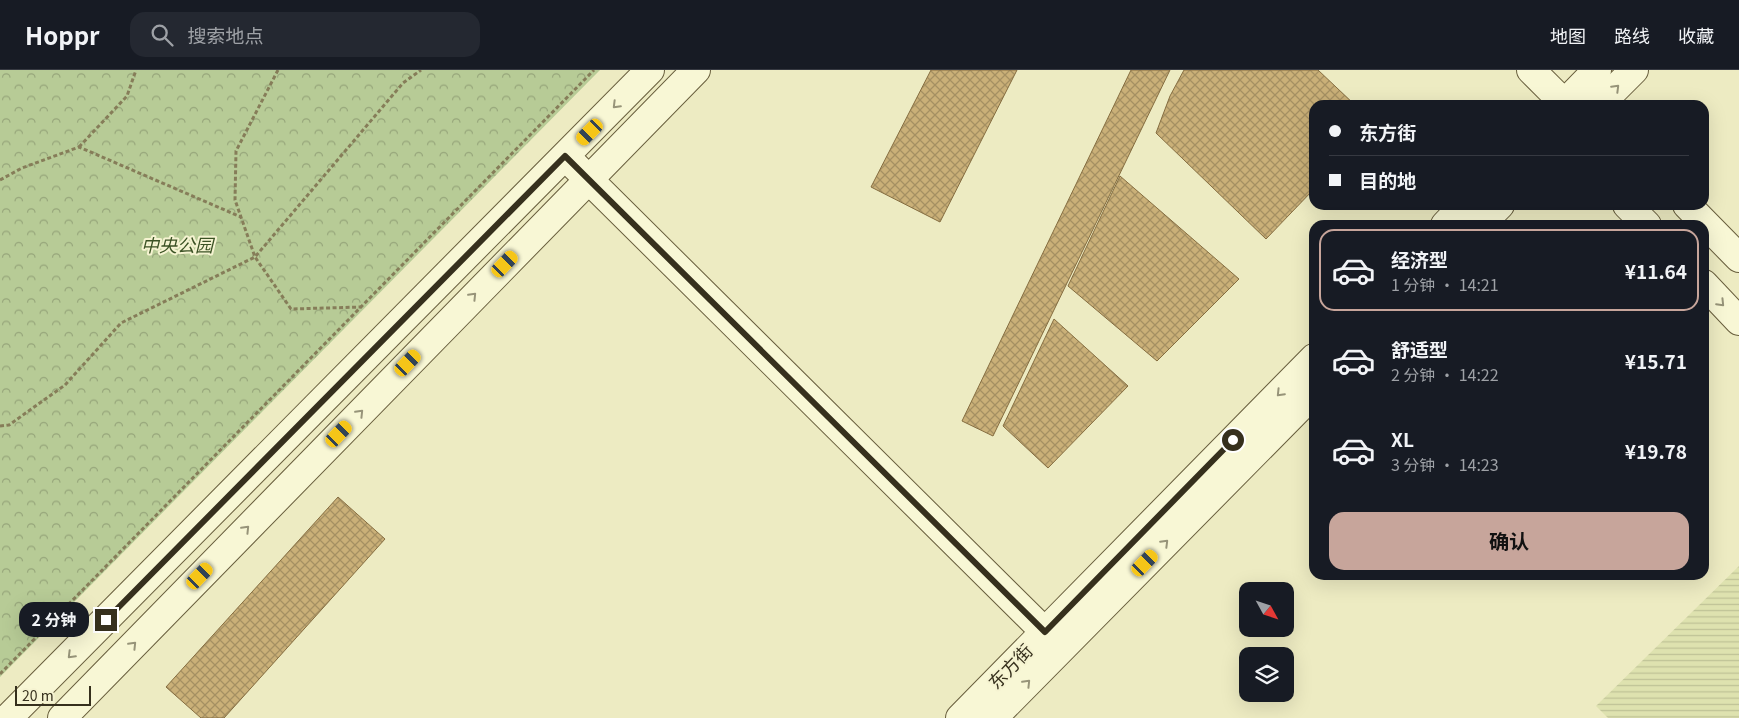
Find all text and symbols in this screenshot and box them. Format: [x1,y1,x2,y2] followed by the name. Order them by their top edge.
[130,12,480,57] search box
[25,17,100,52] text: Hoppr
[148,21,176,49] icon: search
[188,21,264,48] text: 搜索地点
[1550,22,1586,48] text: 地图
[1614,22,1650,48] text: 路线
[1678,22,1714,48] text: 收藏
[1610,84,1619,93] one-way arrow
[613,99,622,108] one-way arrow
[574,116,605,148] car
[1359,118,1416,145] text: 东方街
[1359,166,1416,193] text: 目的地
[141,231,216,257] park label: 中央公园
[1391,245,1448,272] text: 经济型
[489,248,520,280] car
[1331,248,1376,293] icon: car
[1625,257,1687,284] text: ¥11.64
[1391,272,1499,296] text: 1 分钟 · 14:21
[467,293,476,302] one-way arrow
[1715,297,1724,306] one-way arrow
[1391,335,1448,362] text: 舒适型
[1331,338,1376,383] icon: car
[392,347,423,379] car
[1625,347,1687,374] text: ¥15.71
[1391,362,1499,386] text: 2 分钟 · 14:22
[1276,387,1285,396] one-way arrow
[354,409,363,418] one-way arrow
[323,418,354,450] car
[1391,425,1414,452] text: XL
[1331,428,1376,473] icon: car
[1222,429,1244,451] route start
[1625,437,1687,464] text: ¥19.78
[1391,452,1499,476] text: 3 分钟 · 14:23
[1329,512,1689,570] button: 确认
[240,526,249,535] one-way arrow
[1160,539,1169,548] one-way arrow
[1129,547,1160,579] car
[184,560,215,592] car
[1239,582,1294,638] north arrow
[1239,582,1294,702] map controls
[18,602,88,638] callout: 2 分钟
[31,607,77,631] text: 2 分钟
[95,609,117,631] route end
[981,637,1038,694] street label: 东方街
[127,642,136,651] one-way arrow
[1239,647,1294,702] button: layers
[67,649,76,658] one-way arrow
[1021,680,1030,689] one-way arrow
[15,683,91,706] scale bar
[22,685,54,705] text: 20 m

